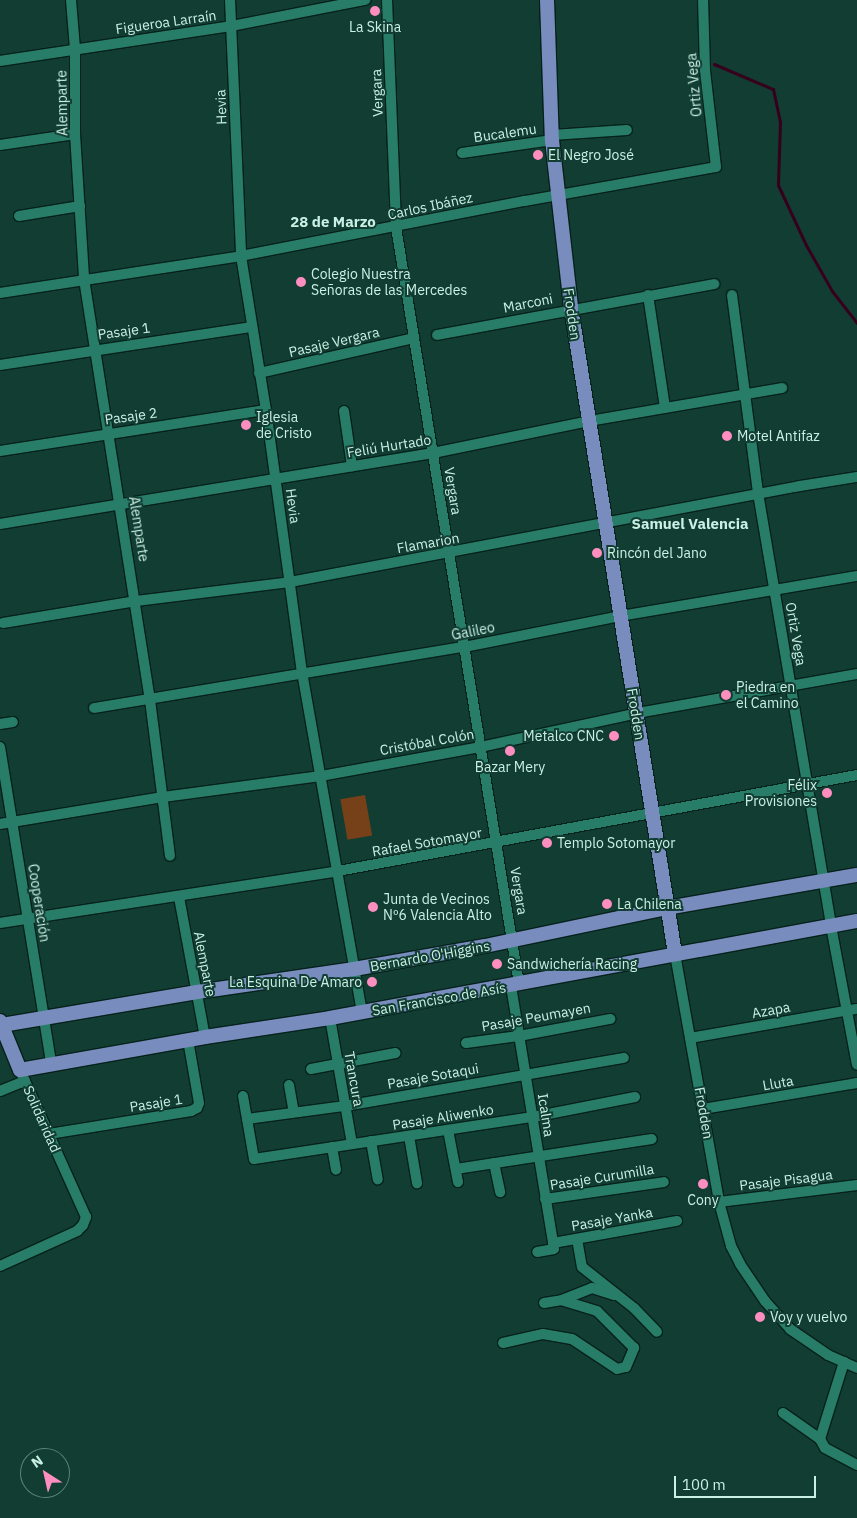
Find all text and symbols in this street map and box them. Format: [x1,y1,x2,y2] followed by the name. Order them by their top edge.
[369,5,381,17] marker: La Skina
[115,7,217,37] street label: Figueroa Larraín
[349,19,401,35] place label: La Skina
[683,52,705,118] street label: Ortiz Vega
[368,69,386,117] street label: Vergara
[53,70,71,136] street label: Alemparte
[212,89,230,125] street label: Hevia
[472,120,538,146] street label: Bucalemu
[548,147,634,163] place label: El Negro José
[532,149,544,161] marker: El Negro José
[386,189,474,223] street label: Carlos Ibáñez
[290,213,376,231] district label: 28 de Marzo
[311,266,467,298] place label: Colegio Nuestra Señoras de las Mercedes
[295,276,307,288] marker: Colegio Nuestra Señoras de las Mercedes
[560,287,584,341] street label: Frodden
[502,290,554,316] street label: Marconi
[97,319,151,343] street label: Pasaje 1
[287,323,381,361] street label: Pasaje Vergara
[104,404,158,428] street label: Pasaje 2
[256,409,312,442] place label: Iglesia de Cristo
[240,419,252,431] marker: Iglesia de Cristo
[737,428,820,444] place label: Motel Antifaz
[721,430,733,442] marker: Motel Antifaz
[346,431,432,461] street label: Feliú Hurtado
[441,466,465,516] street label: Vergara
[282,487,304,525] street label: Hevia
[126,495,152,563] street label: Alemparte
[632,515,748,533] district label: Samuel Valencia
[395,529,461,557] street label: Flamarion
[607,545,707,561] place label: Rincón del Jano
[591,547,603,559] marker: Rincón del Jano
[782,601,810,667] street label: Ortiz Vega
[450,619,496,643] street label: Galileo
[736,679,798,712] place label: Piedra en el Camino
[624,687,648,741] street label: Frodden
[720,689,732,701] marker: Piedra en el Camino
[378,725,476,759] street label: Cristóbal Colón
[523,728,604,744] place label: Metalco CNC
[608,730,620,742] marker: Metalco CNC
[504,745,516,757] marker: Bazar Mery
[475,759,545,775] place label: Bazar Mery
[745,777,817,810] place label: Félix Provisiones
[821,787,833,799] marker: Félix Provisiones
[371,824,483,860] street label: Rafael Sotomayor
[557,835,675,851] place label: Templo Sotomayor
[541,837,553,849] marker: Templo Sotomayor
[25,863,53,943] street label: Cooperación
[507,866,531,916] street label: Vergara
[383,891,492,924] place label: Junta de Vecinos Nº6 Valencia Alto
[617,896,682,912] place label: La Chilena
[601,898,613,910] marker: La Chilena
[367,901,379,913] marker: Junta de Vecinos Nº6 Valencia Alto
[190,930,220,998] street label: Alemparte
[369,937,491,975] street label: Bernardo O'Higgins
[507,956,637,972] place label: Sandwichería Racing
[491,958,503,970] marker: Sandwichería Racing
[229,974,362,990] place label: La Esquina De Amaro
[366,976,378,988] marker: La Esquina De Amaro
[371,979,507,1019] street label: San Francisco de Asís
[750,998,792,1022] street label: Azapa
[480,999,592,1035] street label: Pasaje Peumayen
[341,1050,367,1108] street label: Trancura
[386,1060,480,1092] street label: Pasaje Sotaqui
[761,1072,795,1094] street label: Lluta
[20,1083,64,1155] street label: Solidaridad
[691,1086,717,1140] street label: Frodden
[129,1091,183,1115] street label: Pasaje 1
[534,1092,558,1138] street label: Icalma
[391,1101,495,1133] street label: Pasaje Aliwenko
[549,1160,655,1194] street label: Pasaje Curumilla
[739,1166,833,1194] street label: Pasaje Pisagua
[697,1178,709,1190] marker: Cony
[687,1192,719,1208] place label: Cony
[570,1204,654,1234] street label: Pasaje Yanka
[770,1309,847,1325] place label: Voy y vuelvo
[754,1311,766,1323] marker: Voy y vuelvo
[20,1448,70,1498] north arrow
[28,1451,46,1472] text: N
[677,1466,820,1498] scale bar
[682,1475,726,1494] text: 100 m

